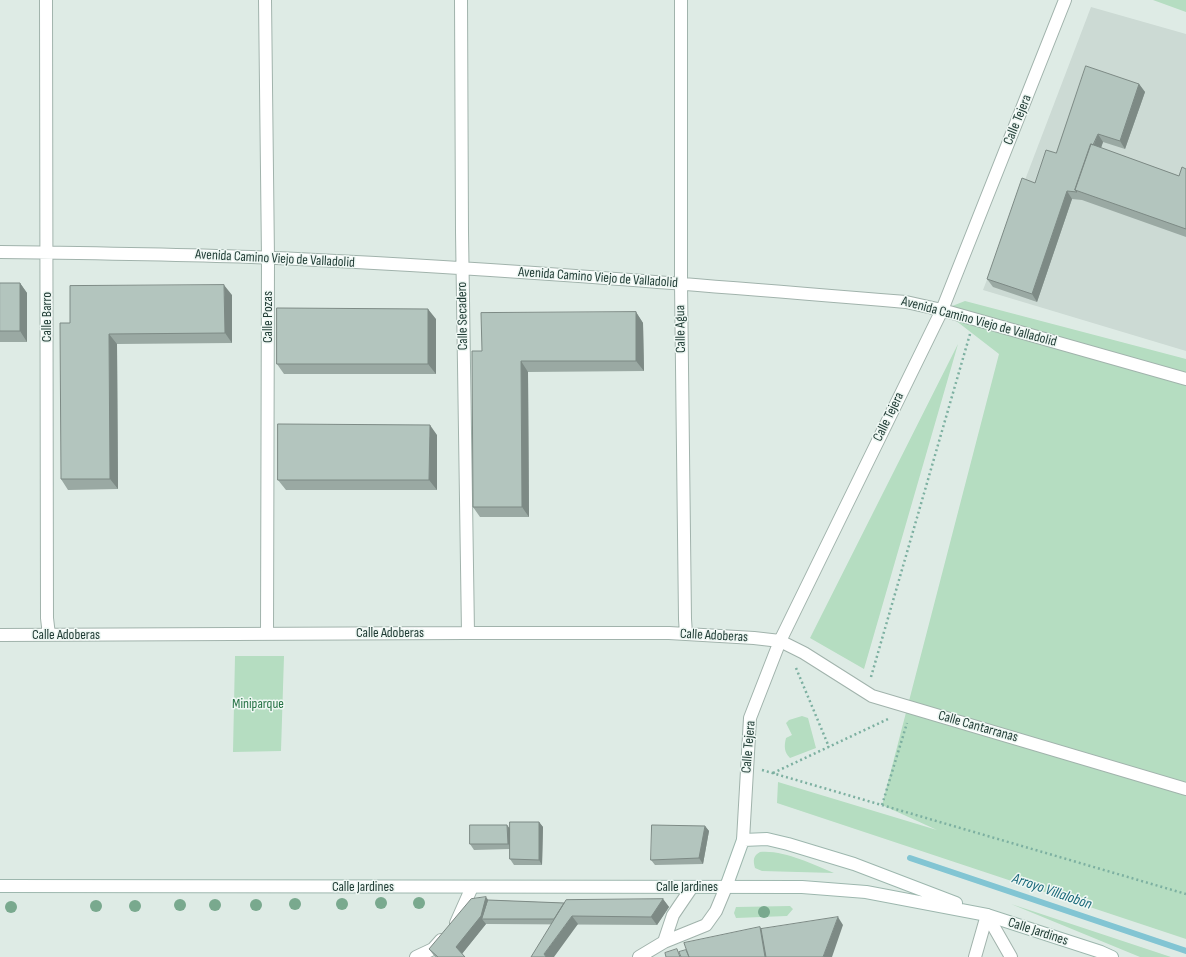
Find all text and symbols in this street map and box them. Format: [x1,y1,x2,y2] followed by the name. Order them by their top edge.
[1000,92,1036,148] street label: Calle Tejera
[195,246,355,272] street label: Avenida Camino Viejo de Valladolid
[518,264,678,292] street label: Avenida Camino Viejo de Valladolid
[454,282,472,350] street label: Calle Secadero
[260,291,276,343] street label: Calle Pozas
[39,292,55,342] street label: Calle Barro
[900,293,1058,351] street label: Avenida Camino Viejo de Valladolid
[672,305,690,353] street label: Calle Agua
[870,390,908,444] street label: Calle Tejera
[356,625,424,641] street label: Calle Adoberas
[680,626,748,646] street label: Calle Adoberas
[32,627,100,643] street label: Calle Adoberas
[232,696,284,712] park label: Miniparque
[936,708,1020,746] street label: Calle Cantarranas
[738,720,760,774] street label: Calle Tejera
[1010,870,1094,914] water label: Arroyo Villalobón
[332,879,394,895] street label: Calle Jardines
[656,879,718,895] street label: Calle Jardines
[1006,914,1070,950] street label: Calle Jardines

